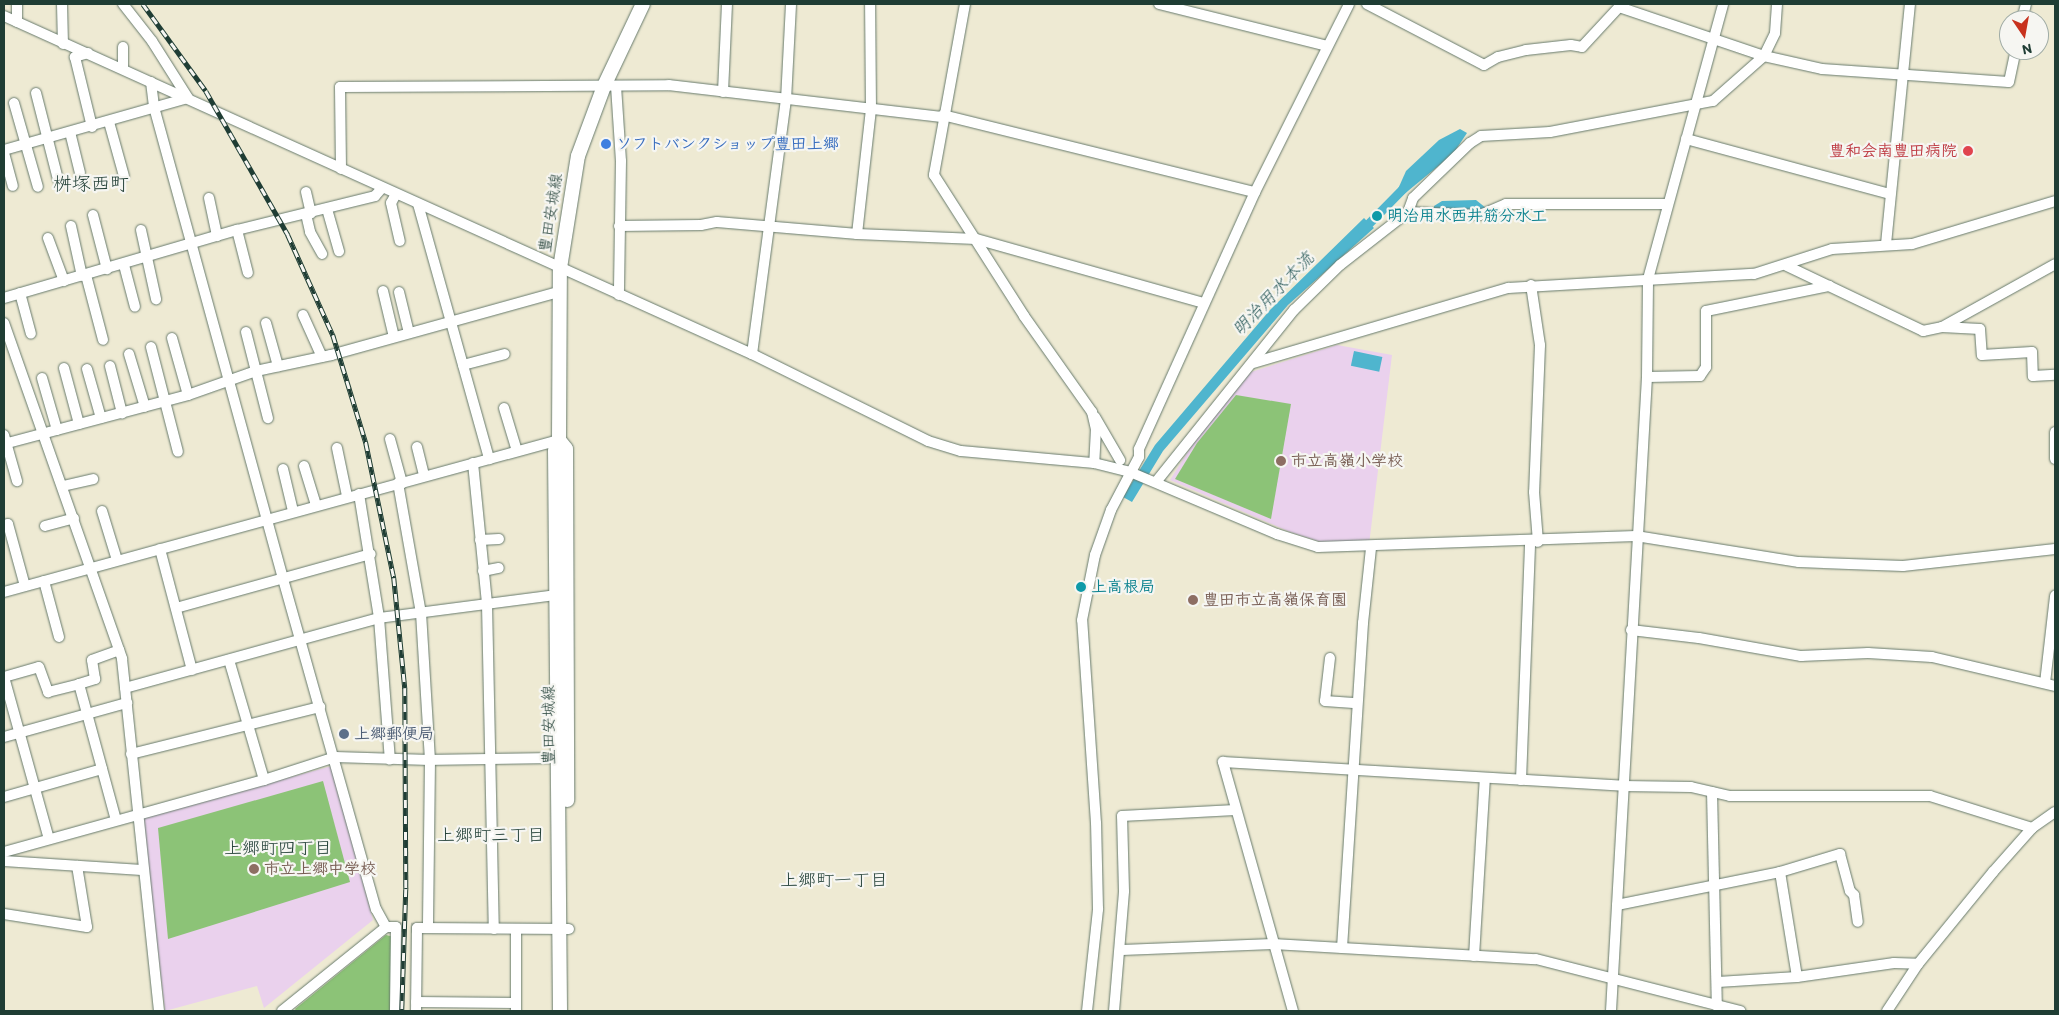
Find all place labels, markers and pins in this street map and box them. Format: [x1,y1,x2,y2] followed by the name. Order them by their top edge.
[616,134,840,154] place label: ソフトバンクショップ豊田上郷
[600,138,612,150] marker: ソフトバンクショップ豊田上郷
[1829,141,1957,161] place label: 豊和会南豊田病院
[1961,144,1975,158] marker: 豊和会南豊田病院
[1387,206,1547,226] place label: 明治用水西井筋分水工
[1371,210,1383,222] marker: 明治用水西井筋分水工
[1291,451,1403,471] place label: 市立高嶺小学校
[1275,455,1287,467] marker: 市立高嶺小学校
[1091,577,1155,597] place label: 上高根局
[1075,581,1087,593] marker: 上高根局
[1203,590,1347,610] place label: 豊田市立高嶺保育園
[1187,594,1199,606] marker: 豊田市立高嶺保育園
[354,724,434,744] place label: 上郷郵便局
[338,728,350,740] marker: 上郷郵便局
[264,859,376,879] place label: 市立上郷中学校
[248,863,260,875] marker: 市立上郷中学校

